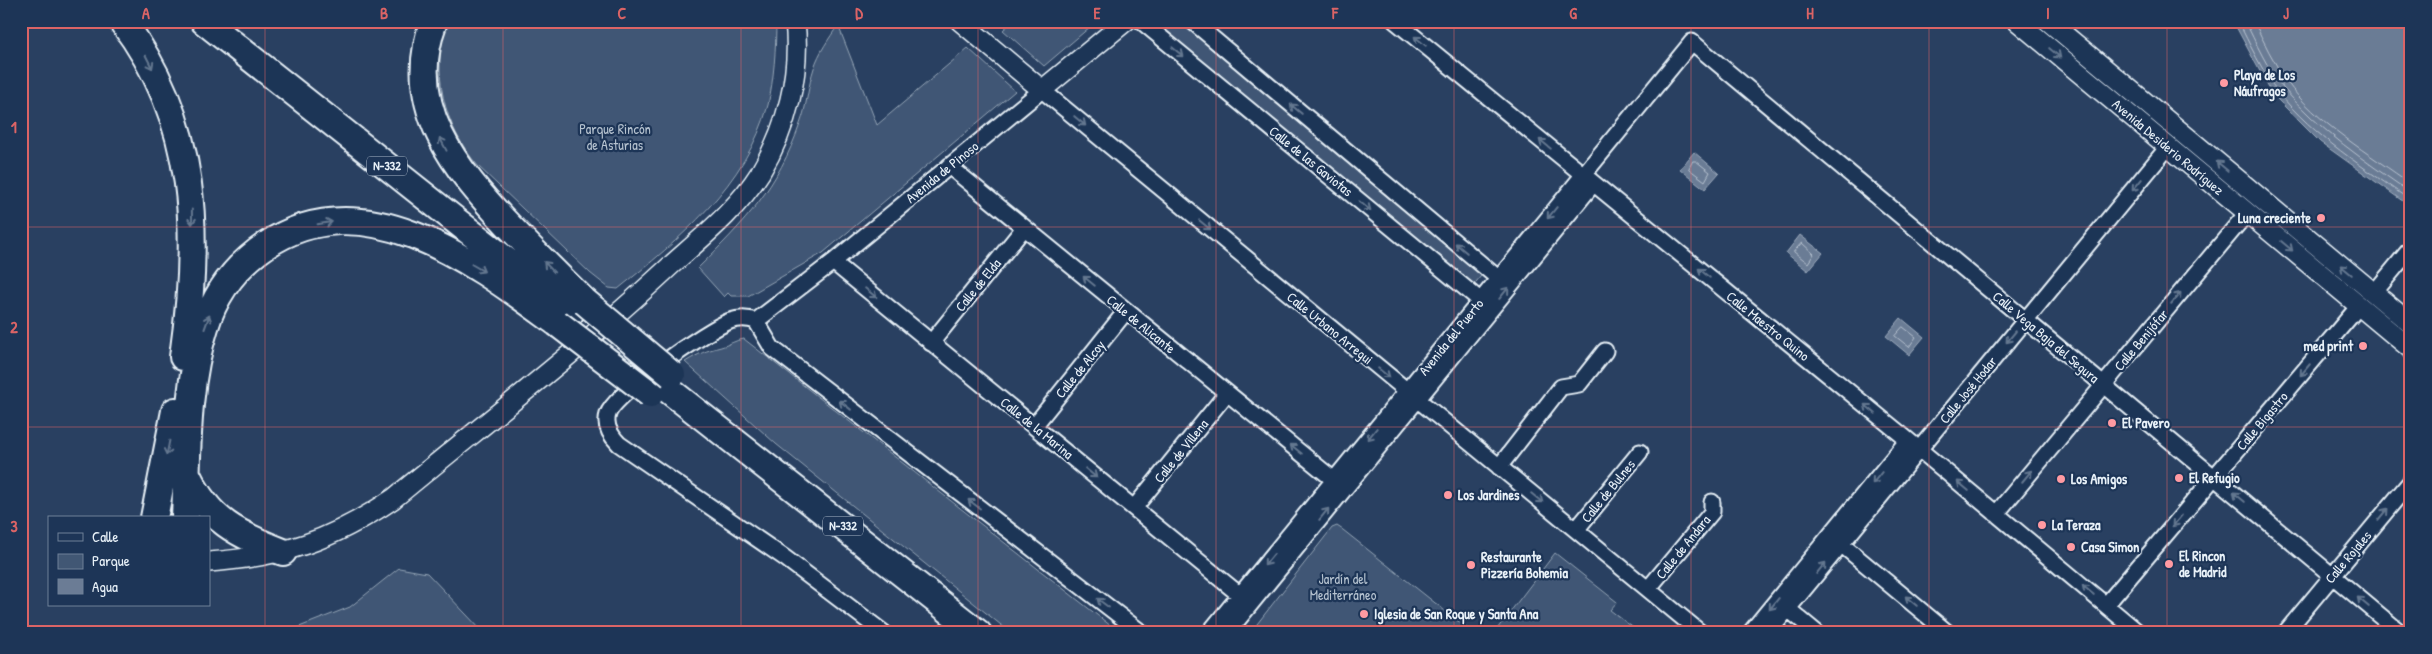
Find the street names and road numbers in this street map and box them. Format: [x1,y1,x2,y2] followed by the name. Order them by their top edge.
[2108,94,2228,200] street label: Avenida Desiderio Rodríguez
[1266,121,1357,200] street label: Calle de las Gaviotas
[901,136,982,207] street label: Avenida de Pinoso
[367,157,407,176] road number: N-332
[950,254,1005,315] street label: Calle de Elda
[1723,286,1814,365] street label: Calle Maestro Quino
[1988,286,2104,388] street label: Calle Vega Baja del Segura
[1283,287,1377,369] street label: Calle Urbano Arregui
[1103,290,1180,358] street label: Calle de Alicante
[1414,294,1488,379] street label: Avenida del Puerto
[2109,304,2173,375] street label: Calle Benijófar
[1050,336,1110,402] street label: Calle de Alcoy
[1935,352,2001,427] street label: Calle José Hodar
[2231,387,2293,455] street label: Calle Bigastro
[997,392,1078,463] street label: Calle de la Marina
[1149,415,1212,486] street label: Calle de Villena
[1576,455,1639,526] street label: Calle de Bulnes
[1651,510,1715,583] street label: Calle de Andara
[823,516,863,536] road number: N-332
[2320,526,2376,588] street label: Calle Rojales

